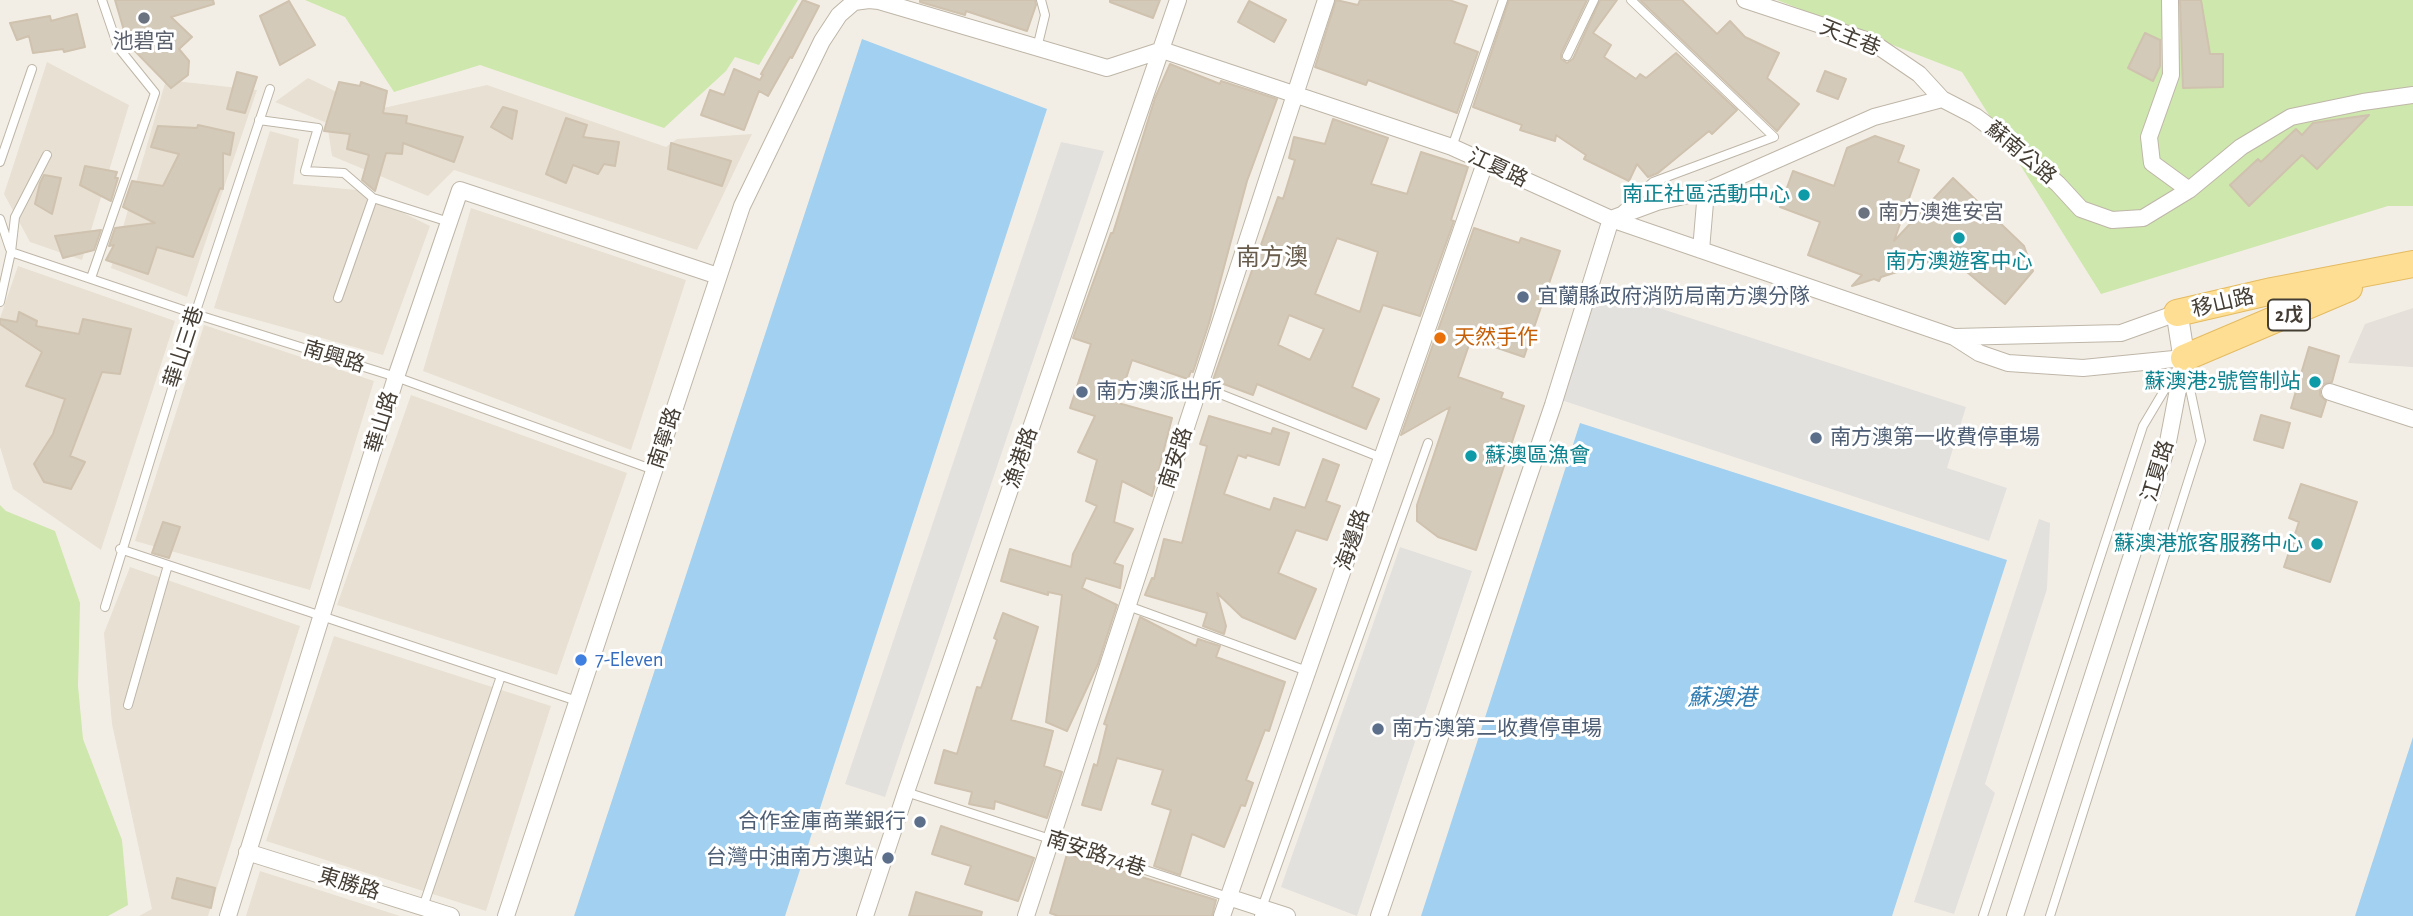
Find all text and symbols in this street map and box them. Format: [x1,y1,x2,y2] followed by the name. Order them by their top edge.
[136,10,152,26] marker: 池碧宮
[1816,15,1884,61] street label: 天主巷
[113,29,175,55] place label: 池碧宮
[1981,116,2061,190] street label: 蘇南公路
[1464,143,1532,193] street label: 江夏路
[1622,182,1790,208] place label: 南正社區活動中心
[1796,187,1812,203] marker: 南正社區活動中心
[1878,200,2004,226] place label: 南方澳進安宮
[1856,205,1872,221] marker: 南方澳進安宮
[1951,230,1967,246] marker: 南方澳遊客中心
[1236,244,1308,272] district label: 南方澳
[1886,249,2032,275] place label: 南方澳遊客中心
[1537,284,1810,310] place label: 宜蘭縣政府消防局南方澳分隊
[2189,284,2257,322] street label: 移山路
[1515,289,1531,305] marker: 宜蘭縣政府消防局南方澳分隊
[2268,300,2310,330] road number: 2戊
[159,303,209,391] street label: 華山三巷
[1454,325,1538,351] place label: 天然手作
[1432,330,1448,346] marker: 天然手作
[300,336,368,378] street label: 南興路
[2144,369,2301,395] place label: 蘇澳港2號管制站
[2307,374,2323,390] marker: 蘇澳港2號管制站
[1096,379,1222,405] place label: 南方澳派出所
[1074,384,1090,400] marker: 南方澳派出所
[361,388,403,456] street label: 華山路
[643,404,687,472] street label: 南寧路
[999,424,1043,492] street label: 漁港路
[1154,424,1198,492] street label: 南安路
[1830,425,2040,451] place label: 南方澳第一收費停車場
[1808,430,1824,446] marker: 南方澳第一收費停車場
[2137,437,2179,505] street label: 江夏路
[1485,443,1590,469] place label: 蘇澳區漁會
[1463,448,1479,464] marker: 蘇澳區漁會
[1331,506,1375,574] street label: 海邊路
[2114,531,2303,557] place label: 蘇澳港旅客服務中心
[2309,536,2325,552] marker: 蘇澳港旅客服務中心
[595,647,664,673] place label: 7-Eleven
[573,652,589,668] marker: 7-Eleven
[1688,684,1756,712] water label: 蘇澳港
[1392,716,1602,742] place label: 南方澳第二收費停車場
[1370,721,1386,737] marker: 南方澳第二收費停車場
[738,809,906,835] place label: 合作金庫商業銀行
[912,814,928,830] marker: 合作金庫商業銀行
[1043,826,1149,882] street label: 南安路74巷
[706,845,874,871] place label: 台灣中油南方澳站
[880,850,896,866] marker: 台灣中油南方澳站
[315,863,383,905] street label: 東勝路

